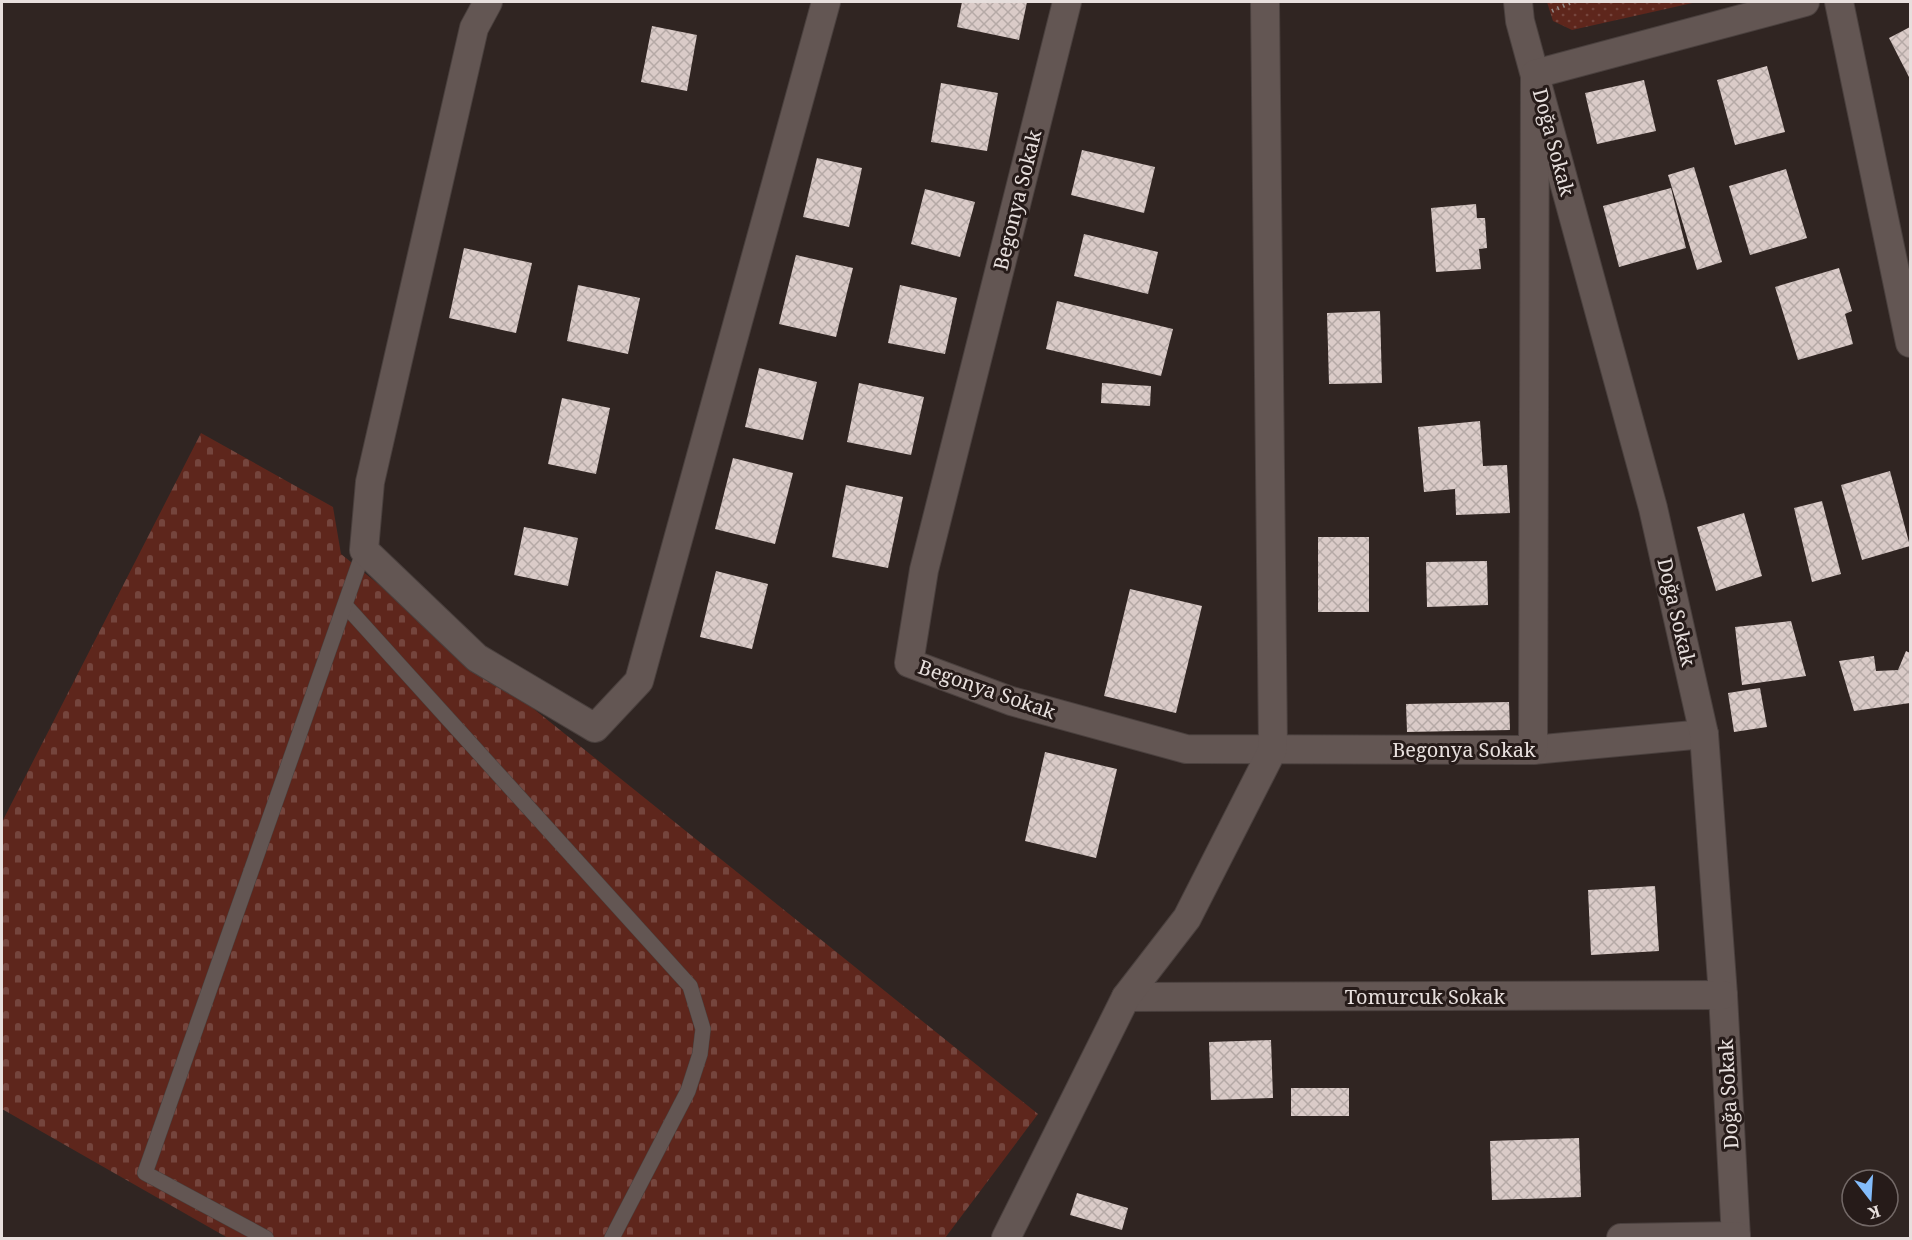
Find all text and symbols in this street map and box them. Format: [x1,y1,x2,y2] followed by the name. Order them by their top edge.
[1527,85,1581,199] street label: Doğa Sokak
[987,127,1048,273] street label: Begonya Sokak
[1651,555,1703,669] street label: Doğa Sokak
[915,653,1059,725] street label: Begonya Sokak
[1392,736,1536,763] street label: Begonya Sokak
[1345,983,1505,1010] street label: Tomurcuk Sokak
[1712,1038,1744,1150] street label: Doğa Sokak
[1840,1168,1900,1228] north arrow
[1865,1200,1883,1225] text: K

